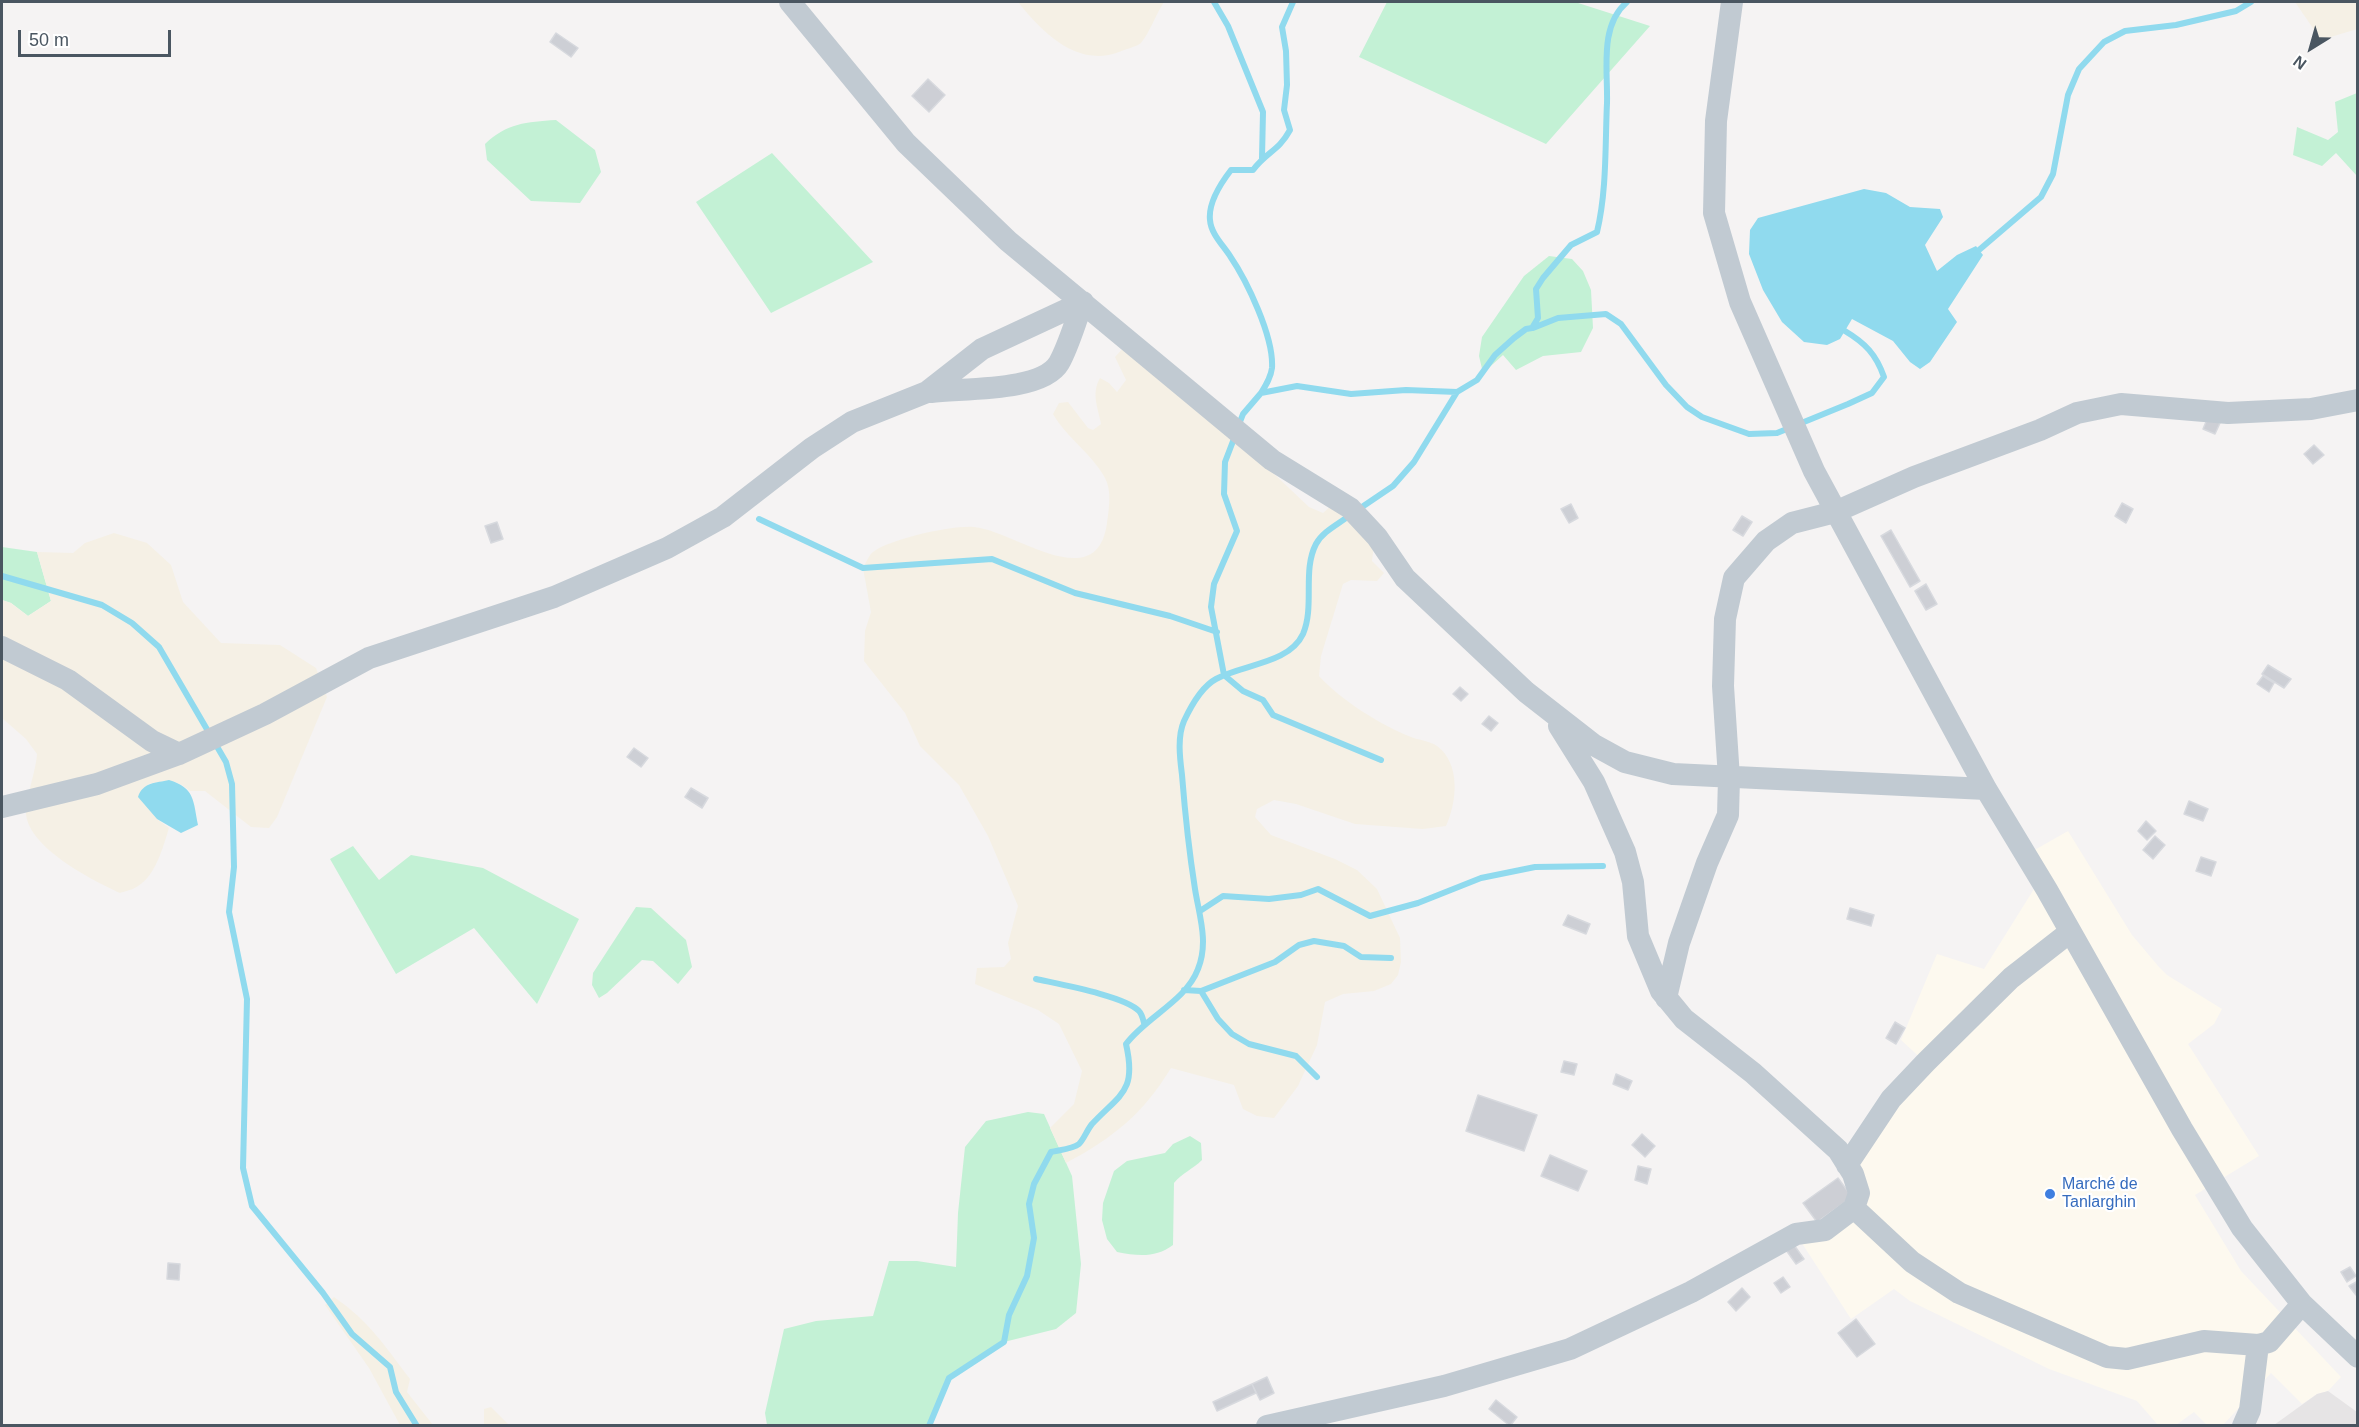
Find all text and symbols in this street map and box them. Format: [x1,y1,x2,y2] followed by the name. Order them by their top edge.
[21,18,174,56] scale bar
[2281,18,2341,78] north arrow
[29,30,69,50] text: 50 m
[2290,53,2310,73] text: N
[2062,1175,2138,1213] place label: Marché de Tanlarghin
[2043,1187,2057,1201] marker: Marché de Tanlarghin

